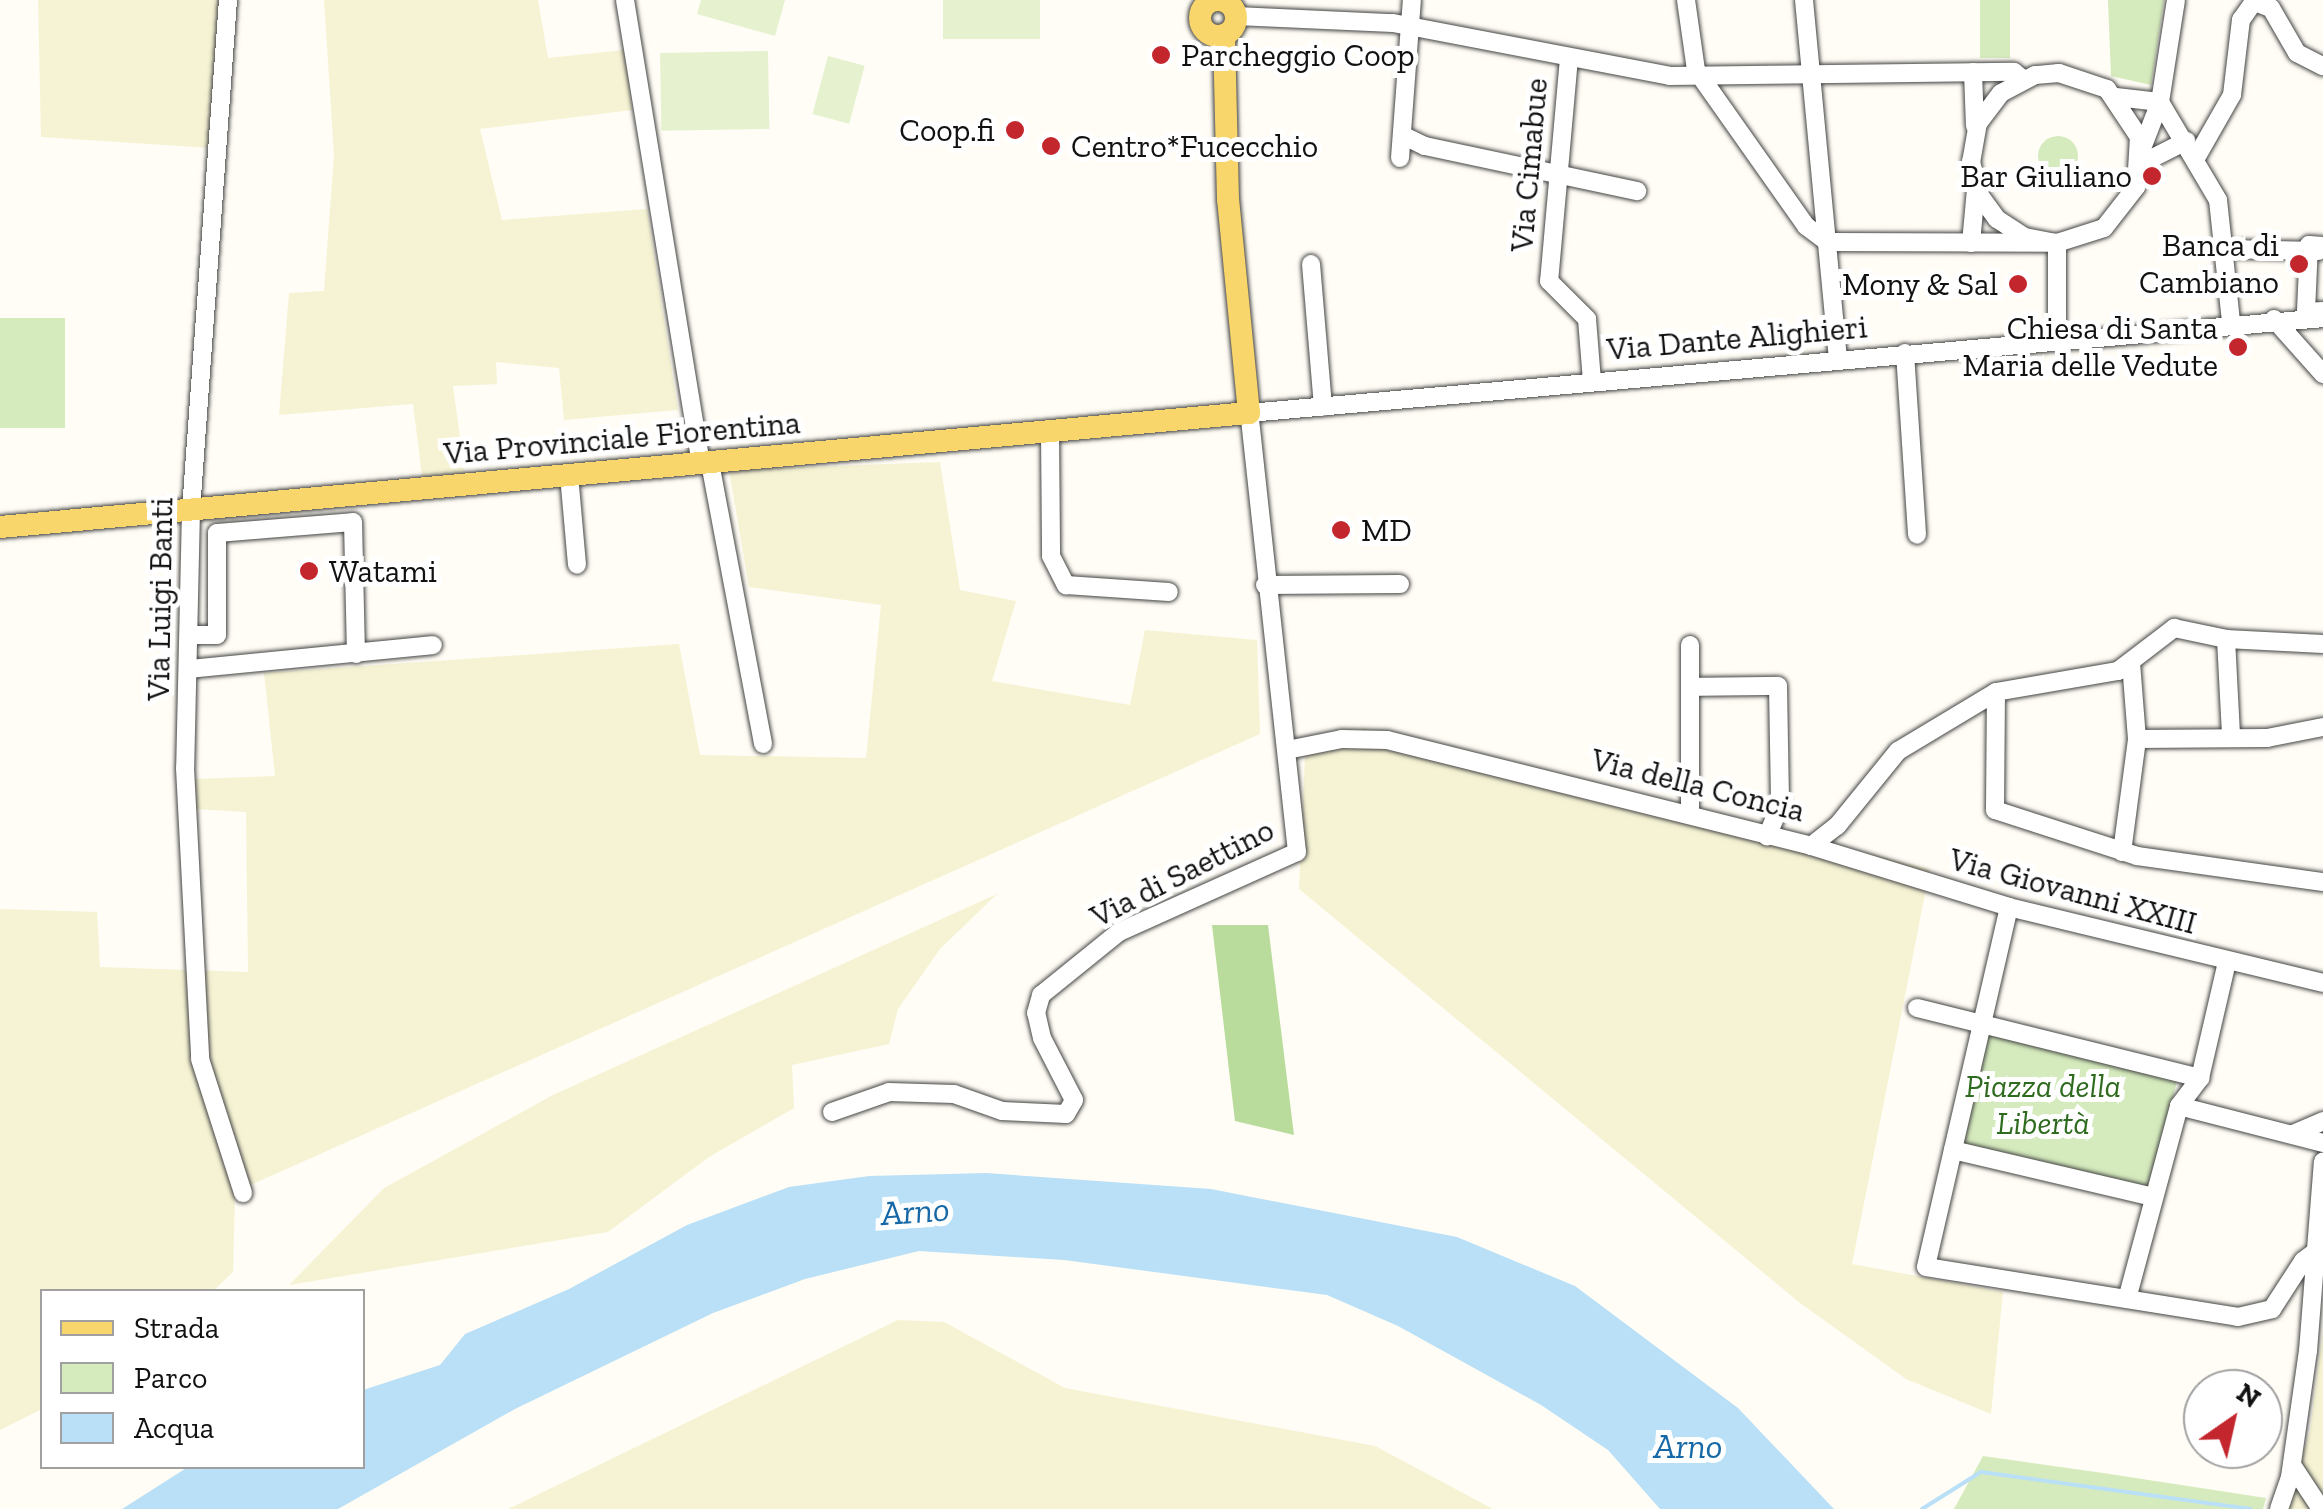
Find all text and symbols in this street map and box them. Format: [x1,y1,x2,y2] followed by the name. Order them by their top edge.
[1181,36,1415,74] place label: Parcheggio Coop
[1150,44,1172,66] marker: Parcheggio Coop
[1502,76,1556,254] street label: Via Cimabue
[899,111,995,149] place label: Coop.fi
[1004,119,1026,141] marker: Coop.fi
[1071,127,1318,165] place label: Centro*Fucecchio
[1040,135,1062,157] marker: Centro*Fucecchio
[1960,157,2132,195] place label: Bar Giuliano
[2141,165,2163,187] marker: Bar Giuliano
[2139,227,2279,302] place label: Banca di Cambiano
[2288,253,2310,275] marker: Banca di Cambiano
[1841,265,1998,303] place label: Mony & Sal
[2007,273,2029,295] marker: Mony & Sal
[1605,307,1869,369] street label: Via Dante Alighieri
[1961,310,2218,385] place label: Chiesa di Santa Maria delle Vedute
[2227,336,2249,358] marker: Chiesa di Santa Maria delle Vedute
[442,403,802,473] street label: Via Provinciale Fiorentina
[139,497,181,701] street label: Via Luigi Banti
[1361,511,1412,549] place label: MD
[1330,519,1352,541] marker: MD
[329,552,437,590] place label: Watami
[298,560,320,582] marker: Watami
[1587,740,1809,830] street label: Via della Concia
[1084,810,1280,936] street label: Via di Saettino
[1945,839,2201,943] street label: Via Giovanni XXIII
[1965,1068,2121,1143] park label: Piazza della Libertà
[879,1188,951,1234] water label: Arno
[40,1289,365,1469] legend
[134,1310,219,1346] text: Strada
[134,1360,207,1396] text: Parco
[2183,1369,2283,1469] north arrow
[2231,1376,2267,1415] text: N
[134,1410,214,1446] text: Acqua
[1653,1425,1723,1467] water label: Arno

